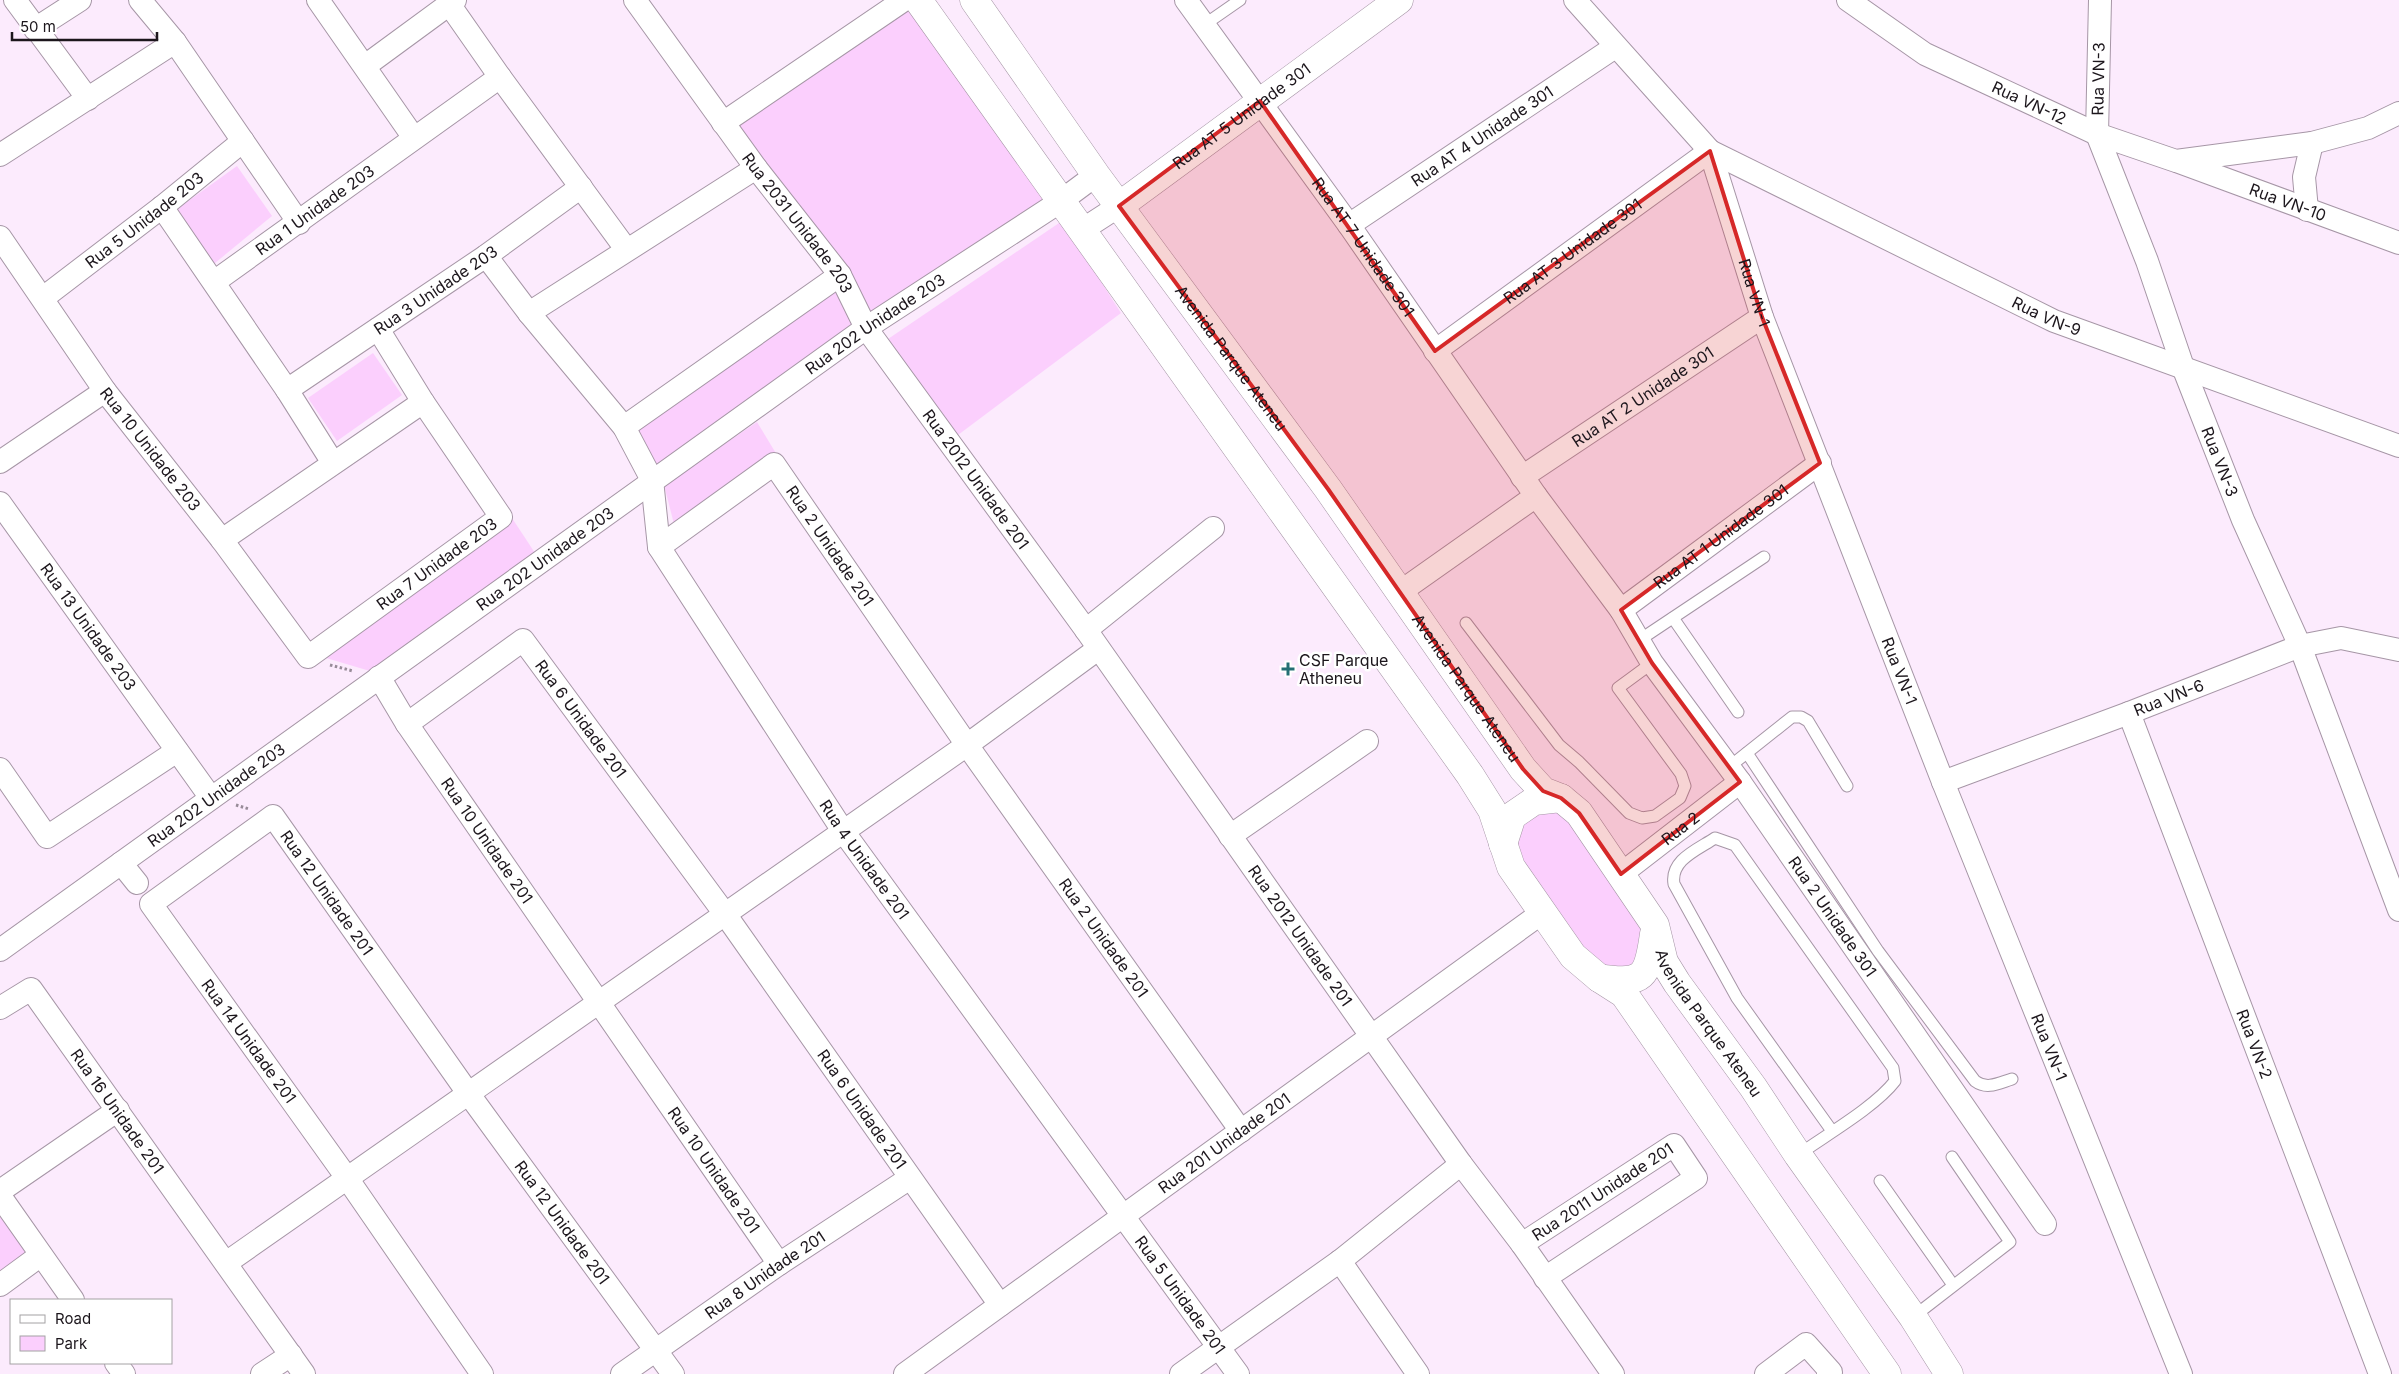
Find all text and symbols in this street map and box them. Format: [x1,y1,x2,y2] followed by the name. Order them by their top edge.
[12,10,158,42] scale bar
[20,17,56,36] text: 50 m
[2087,42,2109,116] street label: Rua VN-3
[1169,59,1314,173] street label: Rua AT 5 Unidade 301
[1989,77,2070,128] street label: Rua VN-12
[1407,81,1557,191] street label: Rua AT 4 Unidade 301
[738,149,857,296] street label: Rua 2031 Unidade 203
[251,160,378,259] street label: Rua 1 Unidade 203
[81,167,208,272] street label: Rua 5 Unidade 203
[1308,173,1419,320] street label: Rua AT 7 Unidade 301
[2247,179,2329,225] street label: Rua VN-10
[1499,194,1646,308] street label: Rua AT 3 Unidade 301
[370,241,501,339] street label: Rua 3 Unidade 203
[1734,256,1775,330] street label: Rua VN-1
[801,269,949,378] street label: Rua 202 Unidade 203
[1171,281,1292,435] street label: Avenida Parque Ateneu
[2009,292,2084,340] street label: Rua VN-9
[1568,342,1717,451] street label: Rua AT 2 Unidade 301
[96,383,205,515] street label: Rua 10 Unidade 203
[919,405,1034,553] street label: Rua 2012 Unidade 201
[2197,424,2243,499] street label: Rua VN-3
[1649,480,1792,593] street label: Rua AT 1 Unidade 301
[782,482,878,610] street label: Rua 2 Unidade 201
[472,502,618,615] street label: Rua 202 Unidade 203
[372,513,501,614] street label: Rua 7 Unidade 203
[36,559,141,694] street label: Rua 13 Unidade 203
[1408,610,1525,766] street label: Avenida Parque Ateneu
[1878,634,1922,707] street label: Rua VN-1
[1299,650,1388,688] place label: CSF Parque Atheneu
[531,656,631,782] street label: Rua 6 Unidade 201
[1281,662,1295,676] marker: CSF Parque Atheneu
[2131,675,2207,720] street label: Rua VN-6
[143,739,289,851] street label: Rua 202 Unidade 203
[437,774,537,907] street label: Rua 10 Unidade 201
[815,796,914,923] street label: Rua 4 Unidade 201
[1657,807,1703,849] street label: Rua 2
[276,826,378,959] street label: Rua 12 Unidade 201
[1784,852,1881,980] street label: Rua 2 Unidade 301
[1244,861,1357,1010] street label: Rua 2012 Unidade 201
[1055,874,1153,1001] street label: Rua 2 Unidade 201
[1651,947,1767,1101] street label: Avenida Parque Ateneu
[197,975,301,1107] street label: Rua 14 Unidade 201
[2232,1006,2277,1082] street label: Rua VN-2
[2027,1011,2072,1083] street label: Rua VN-1
[67,1045,169,1177] street label: Rua 16 Unidade 201
[813,1045,911,1173] street label: Rua 6 Unidade 201
[1154,1088,1294,1197] street label: Rua 201 Unidade 201
[664,1103,764,1237] street label: Rua 10 Unidade 201
[1528,1138,1677,1245] street label: Rua 2011 Unidade 201
[511,1157,614,1288] street label: Rua 12 Unidade 201
[701,1226,829,1323] street label: Rua 8 Unidade 201
[1131,1232,1230,1358] street label: Rua 5 Unidade 201
[10,1299,172,1364] legend
[55,1309,91,1328] text: Road
[55,1334,88,1353] text: Park

